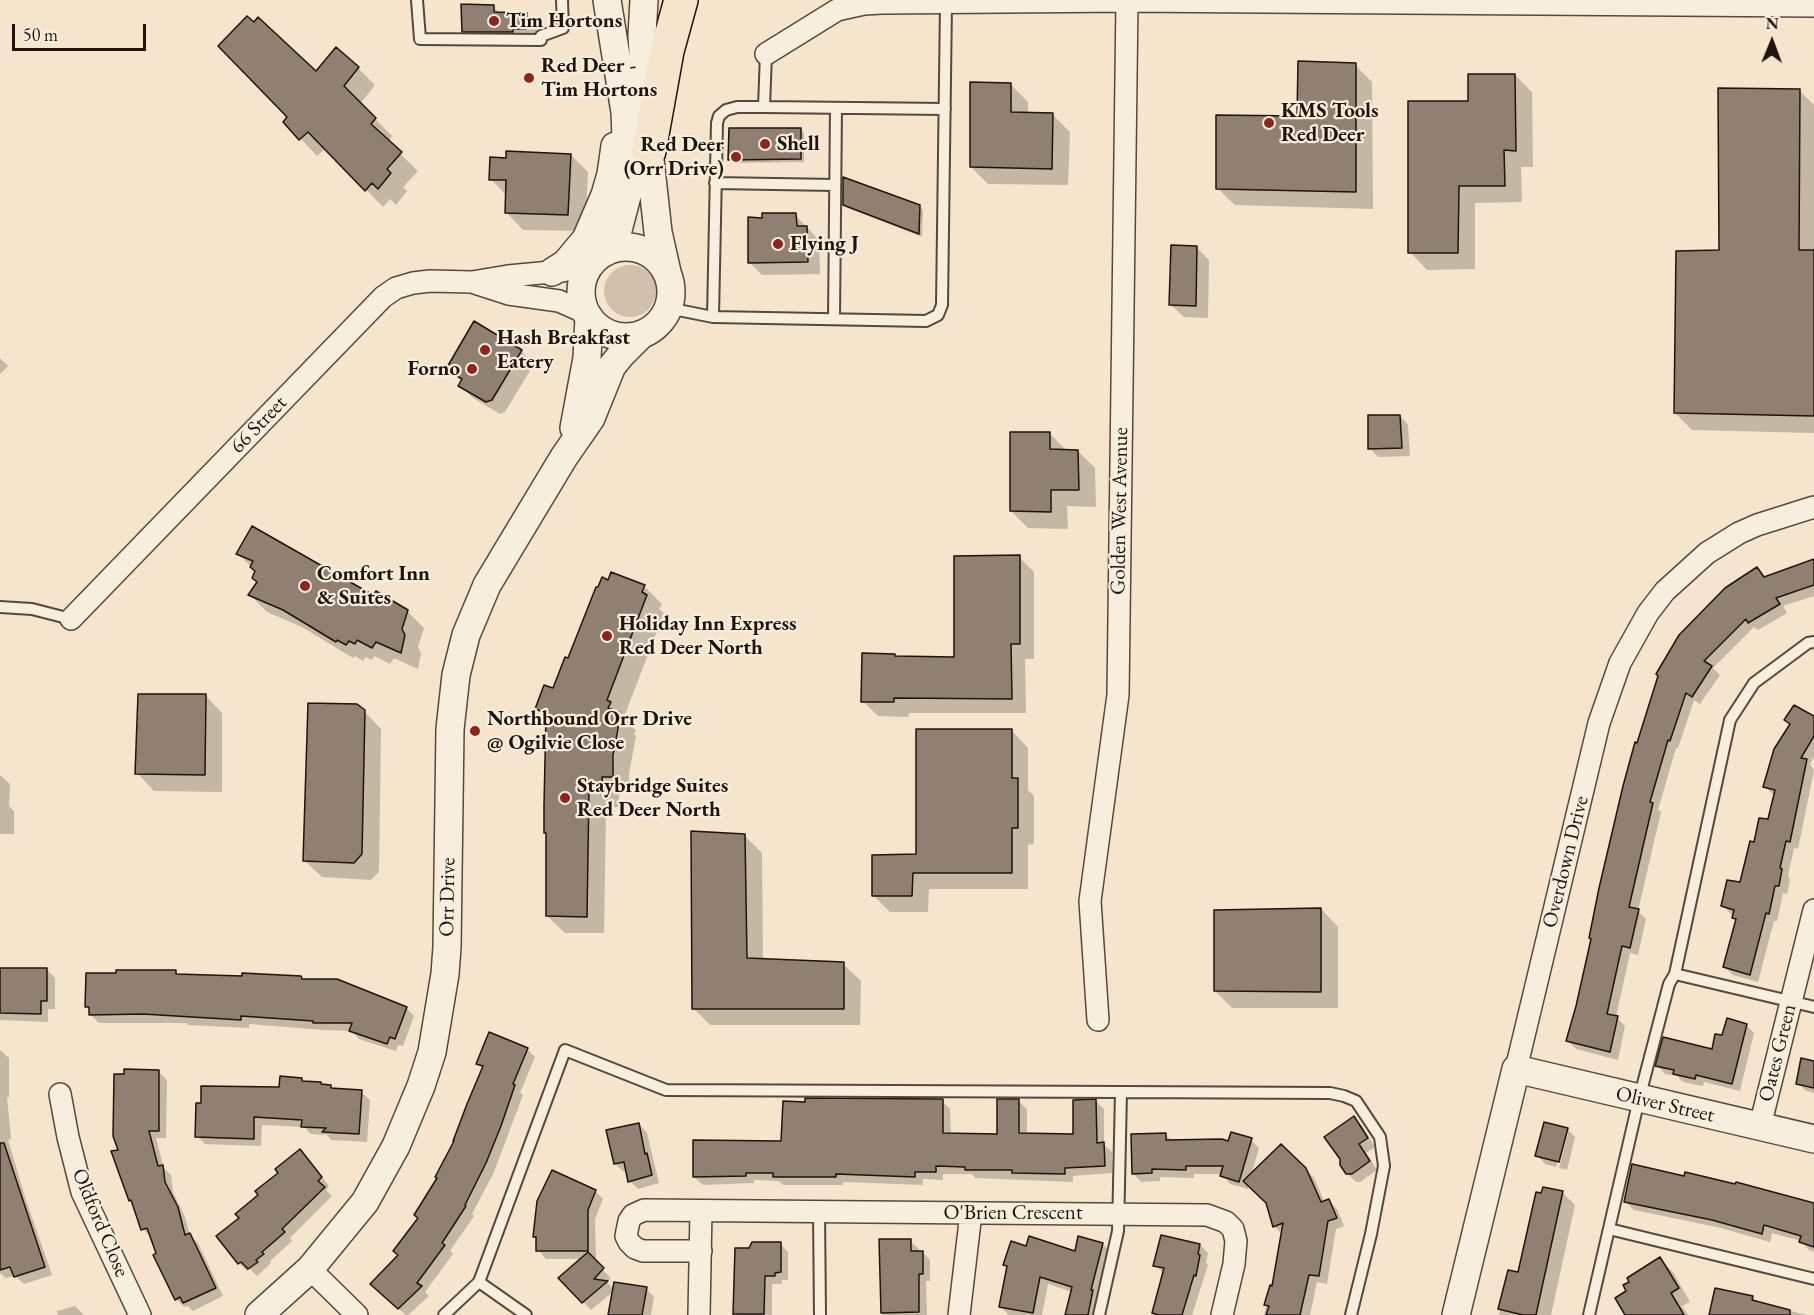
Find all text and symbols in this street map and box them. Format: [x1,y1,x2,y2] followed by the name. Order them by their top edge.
[506,8,622,34] place label: Tim Hortons
[15,12,148,50] scale bar
[1742,12,1802,72] north arrow
[1766,13,1779,34] text: N
[487,14,501,28] marker: Tim Hortons
[23,23,58,46] text: 50 m
[541,53,657,103] place label: Red Deer - Tim Hortons
[522,71,536,85] marker: Red Deer - Tim Hortons
[1281,98,1379,148] place label: KMS Tools Red Deer
[1262,116,1276,130] marker: KMS Tools Red Deer
[777,131,820,157] place label: Shell
[624,132,724,182] place label: Red Deer (Orr Drive)
[758,137,772,151] marker: Shell
[729,150,743,164] marker: Red Deer (Orr Drive)
[790,231,859,257] place label: Flying J
[771,237,785,251] marker: Flying J
[497,325,630,375] place label: Hash Breakfast Eatery
[478,343,492,357] marker: Hash Breakfast Eatery
[407,356,460,382] place label: Forno
[465,362,479,376] marker: Forno
[225,391,293,459] street label: 66 Street
[1106,427,1134,595] street label: Golden West Avenue
[317,561,430,611] place label: Comfort Inn & Suites
[298,579,312,593] marker: Comfort Inn & Suites
[619,611,797,661] place label: Holiday Inn Express Red Deer North
[600,629,614,643] marker: Holiday Inn Express Red Deer North
[487,706,692,756] place label: Northbound Orr Drive @ Ogilvie Close
[468,724,482,738] marker: Northbound Orr Drive @ Ogilvie Close
[577,773,728,823] place label: Staybridge Suites Red Deer North
[558,791,572,805] marker: Staybridge Suites Red Deer North
[1537,793,1595,931] street label: Overdown Drive
[435,857,461,937] street label: Orr Drive
[1754,1002,1802,1104] street label: Oates Green
[1613,1081,1717,1129] street label: Oliver Street
[66,1165,134,1281] street label: Oldford Close
[943,1200,1083,1226] street label: O'Brien Crescent

